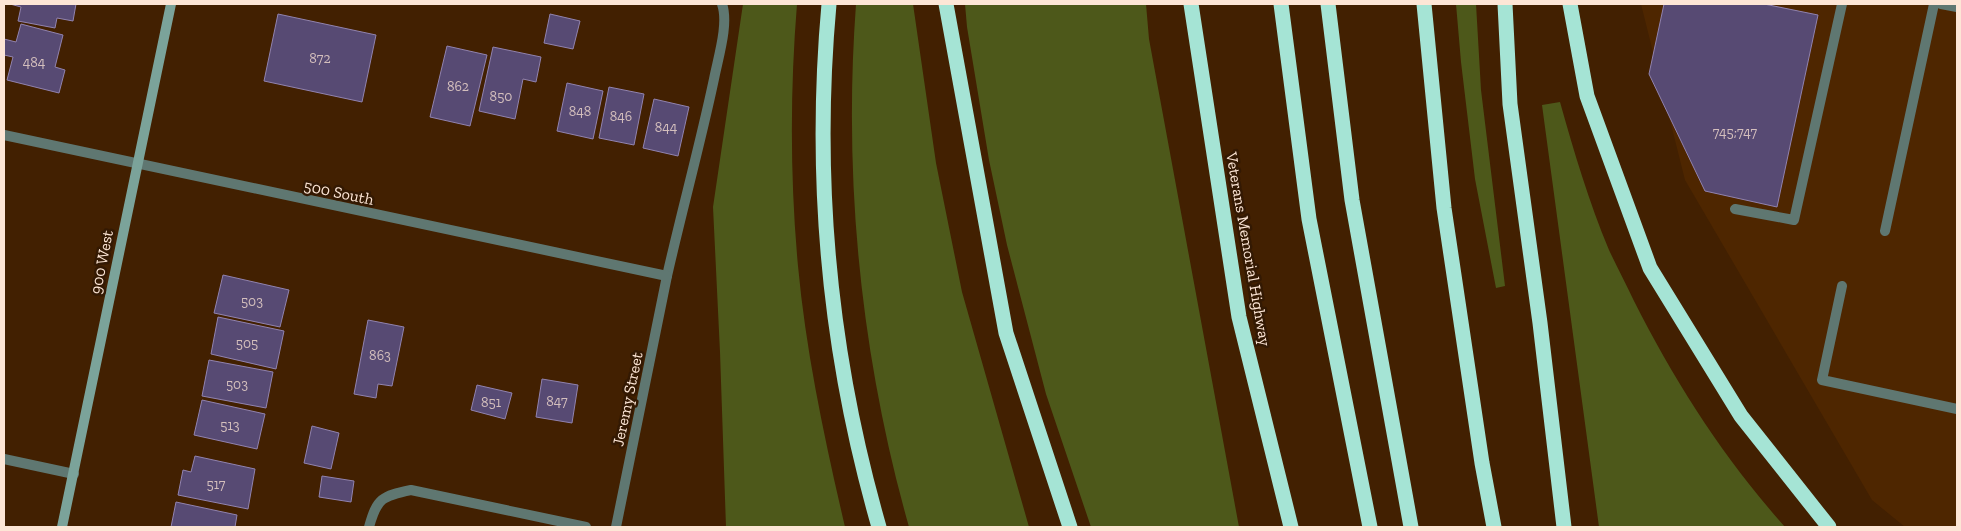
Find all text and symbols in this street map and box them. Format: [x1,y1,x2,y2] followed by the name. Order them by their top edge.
[309,50,331,67] house number: 872
[23,54,46,71] house number: 484
[447,78,469,95] house number: 862
[490,88,512,105] house number: 850
[569,103,591,120] house number: 848
[610,108,632,125] house number: 846
[655,119,678,136] house number: 844
[1713,124,1758,141] house number: 745;747
[1222,150,1275,348] street label: Veterans Memorial Highway
[302,176,376,209] street label: 500 South
[86,228,117,296] street label: 900 West
[241,293,263,310] house number: 503
[236,335,258,352] house number: 505
[369,347,391,364] house number: 863
[608,350,647,448] street label: Jeremy Street
[226,376,248,393] house number: 503
[546,393,568,410] house number: 847
[481,394,502,411] house number: 851
[220,417,240,434] house number: 513
[207,476,226,493] house number: 517

